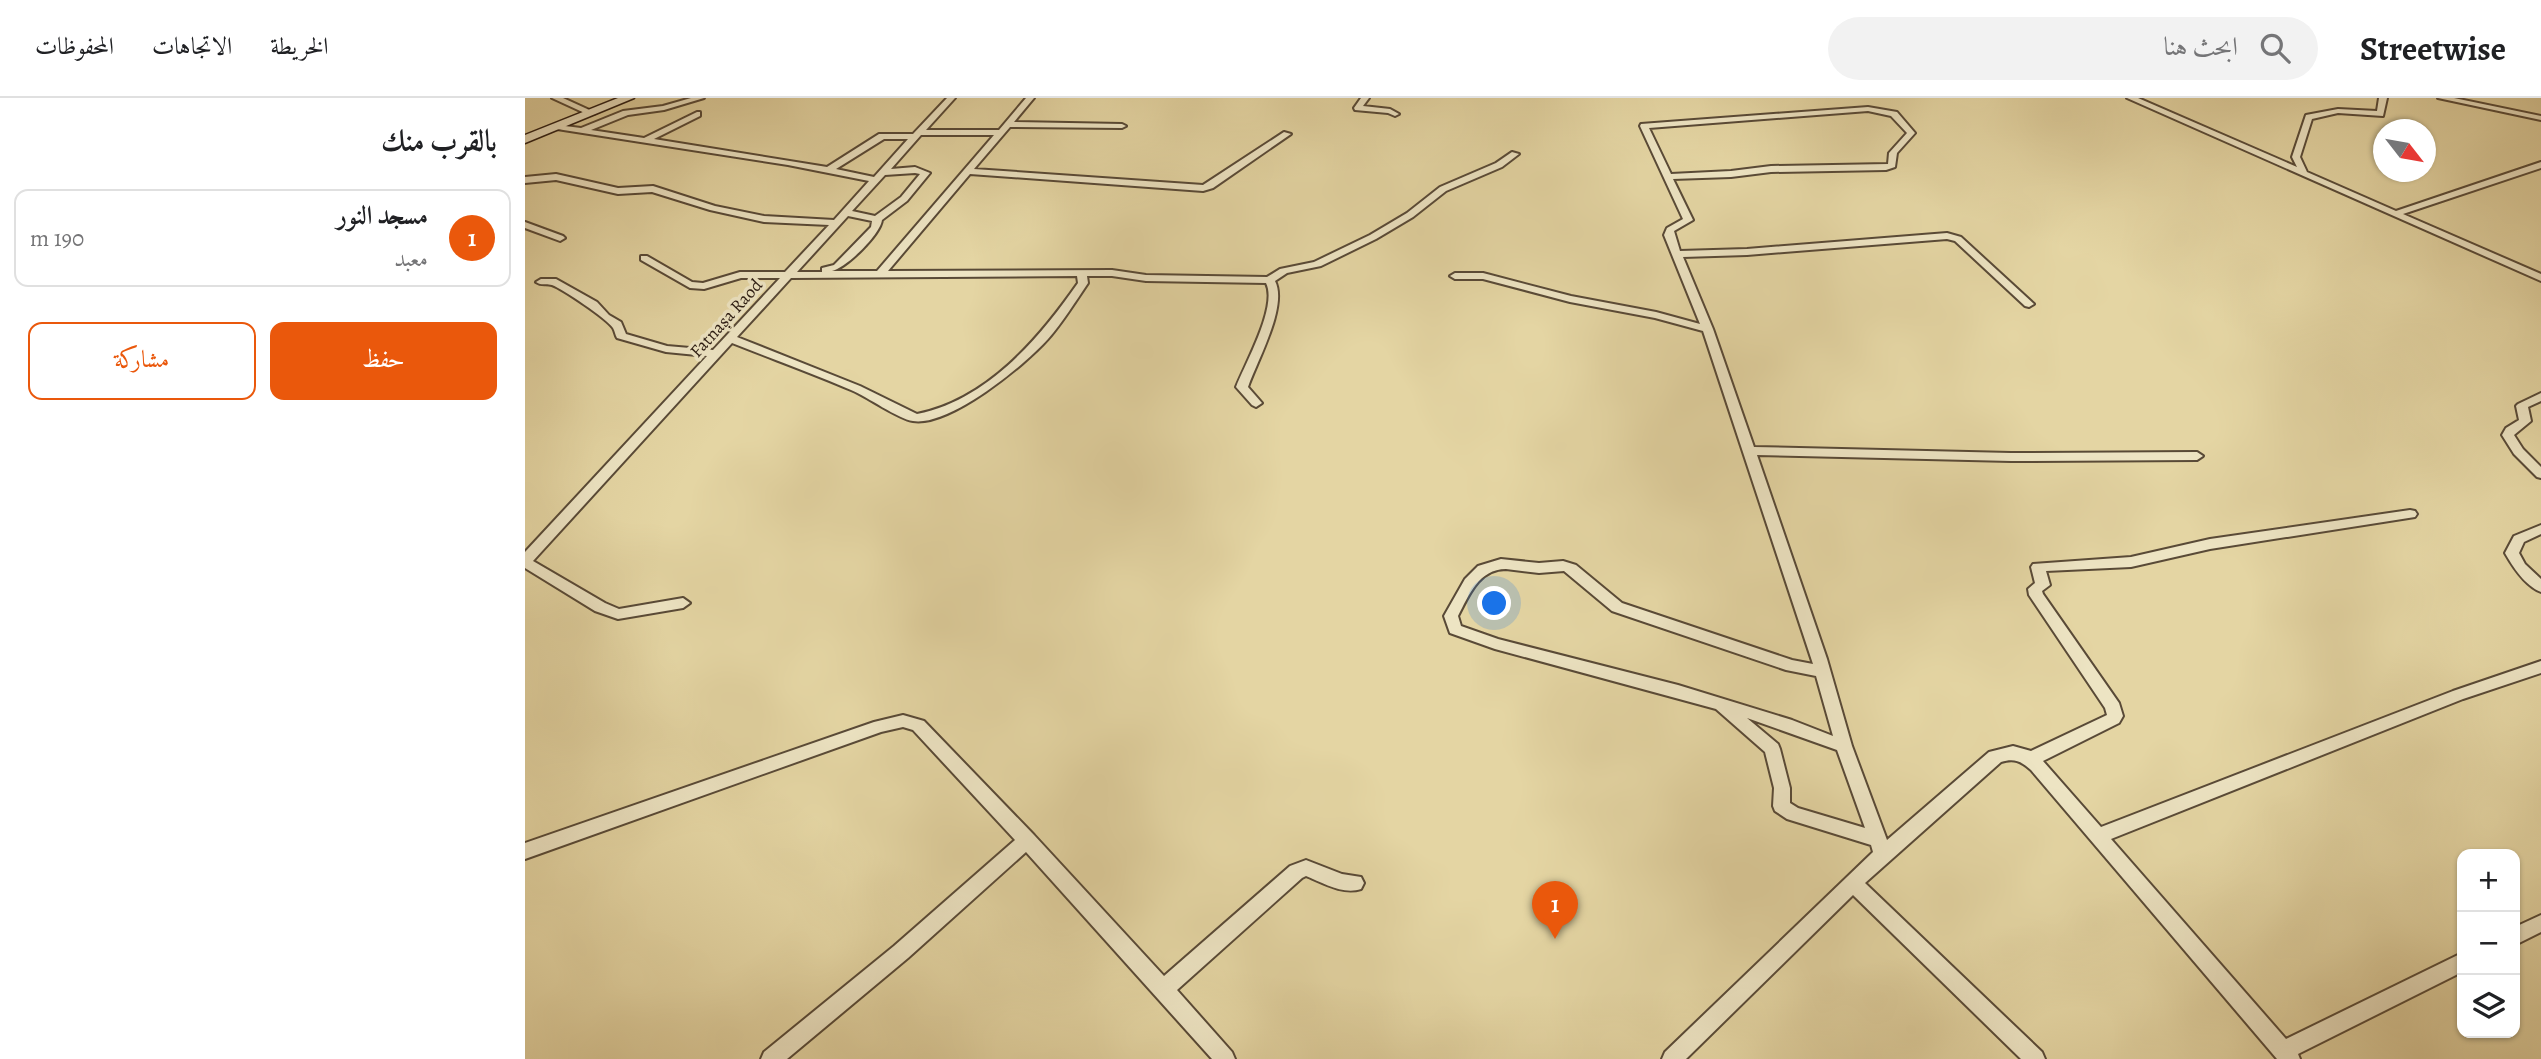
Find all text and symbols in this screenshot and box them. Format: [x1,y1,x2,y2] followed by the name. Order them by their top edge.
[1828,17,2318,80] search box
[2360,26,2506,71] text: Streetwise
[2163,29,2238,64] text: ابحث هنا
[2256,29,2294,67] icon: search
[35,30,114,62] text: المحفوظات
[152,30,232,62] text: الاتجاهات
[270,30,329,62] text: الخريطة
[2373,119,2436,182] north arrow
[381,121,497,161] text: بالقرب منك
[337,198,428,233] text: مسجد النور
[30,223,84,254] text: 190 m
[468,223,476,254] text: 1
[394,243,428,274] text: معبد
[684,273,768,362] street label: Fatnaṣa Raod
[28,322,256,400] button: مشاركة
[270,322,497,400] button: حفظ
[1477,586,1511,620] your location
[2457,849,2520,1038] map controls
[2457,849,2520,912] button: +
[1532,881,1578,939] pin: 1
[2457,912,2520,975] button: −
[2457,975,2520,1038] button: layers

